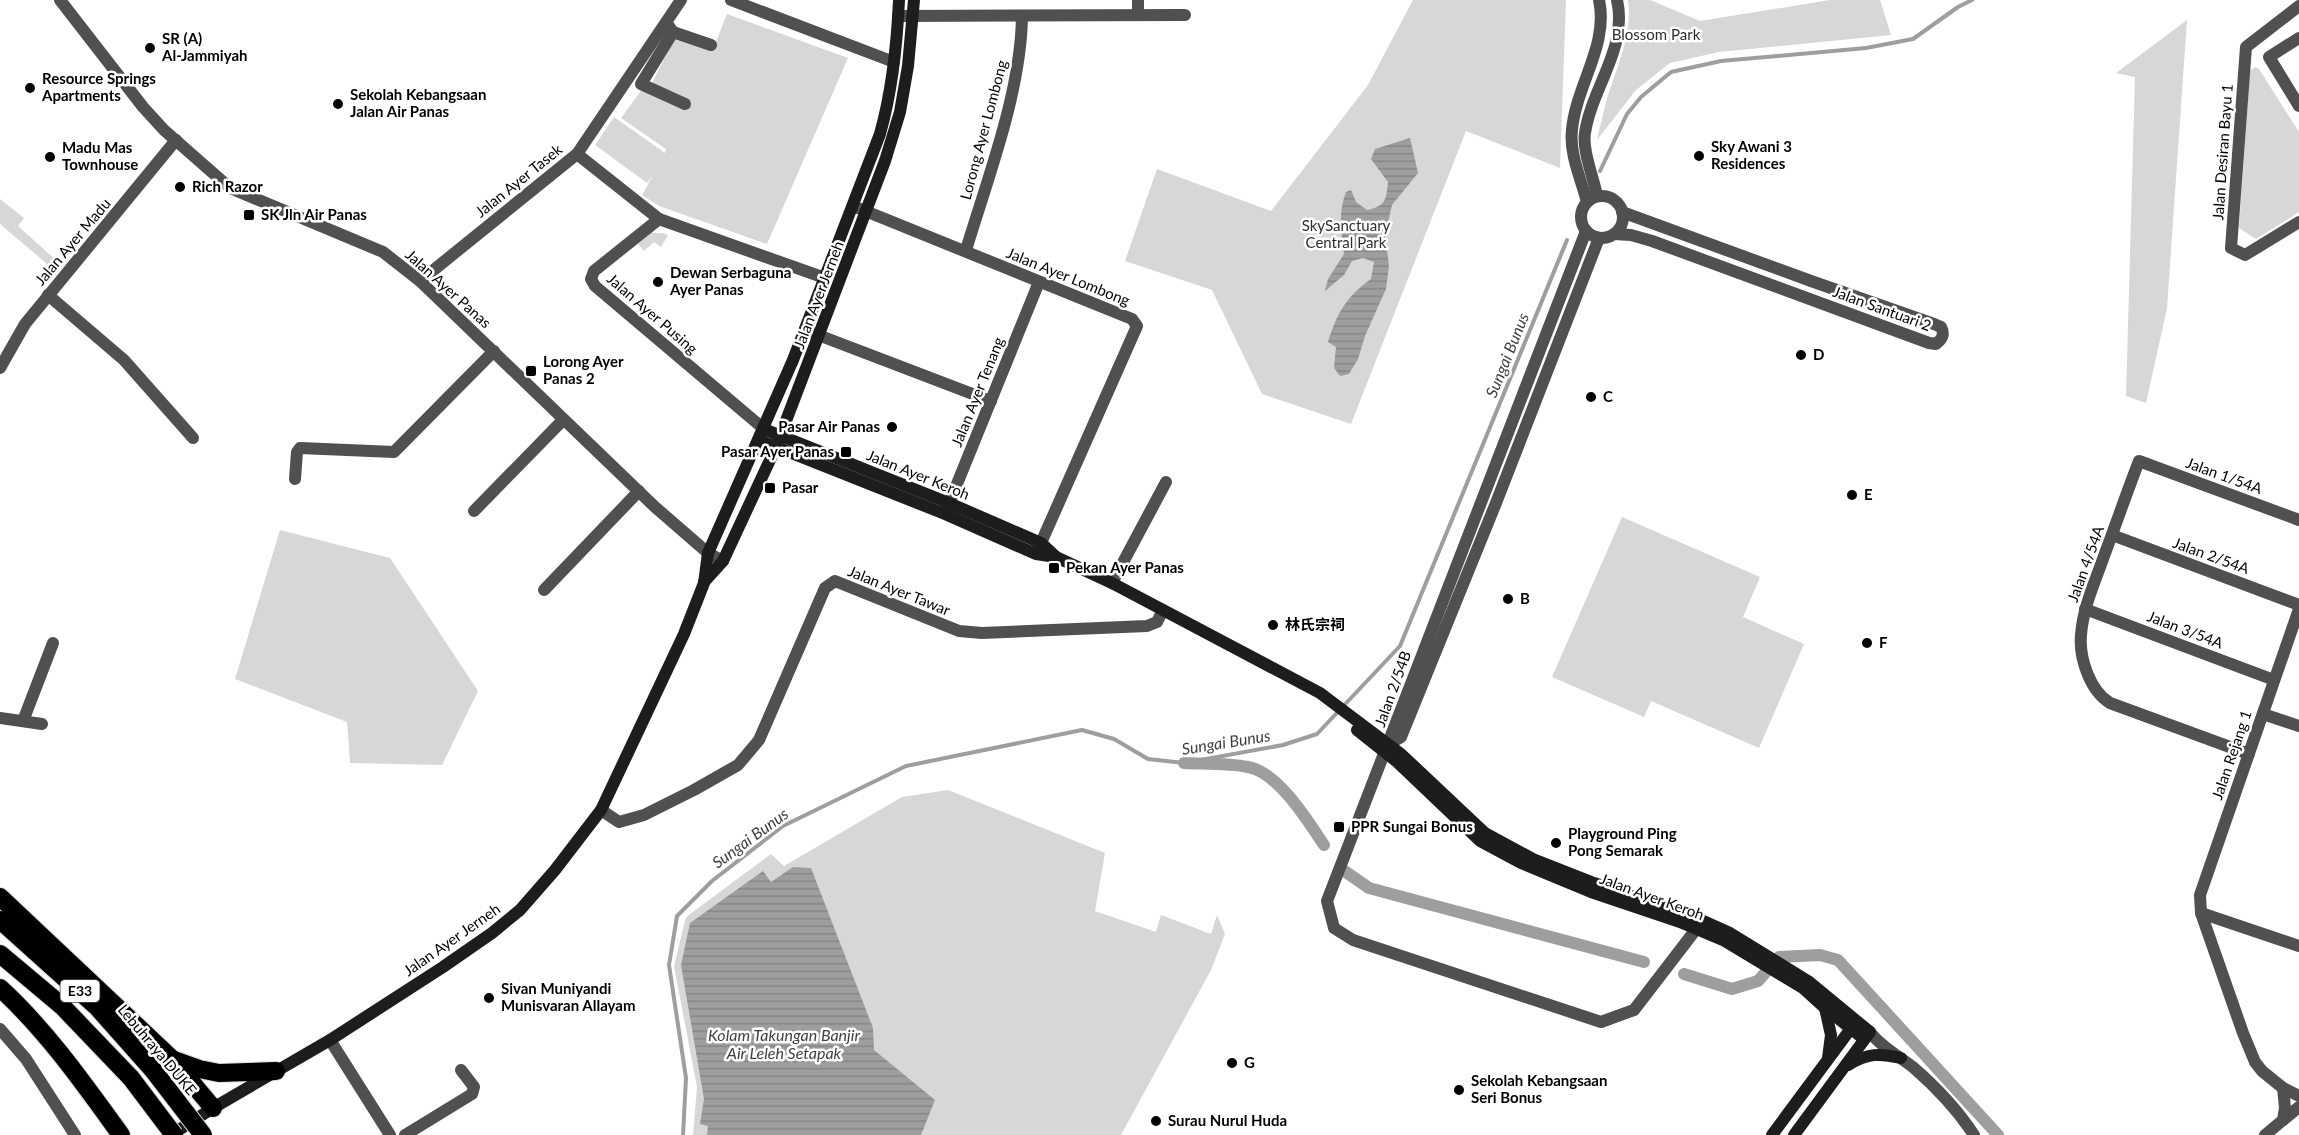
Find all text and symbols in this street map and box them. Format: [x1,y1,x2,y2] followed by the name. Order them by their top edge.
[1612,25,1701,43] park label: Blossom Park
[161,29,247,64] place label: SR (A) Al-Jammiyah
[143,41,157,55] marker: SR (A) Al-Jammiyah
[956,58,1010,202] street label: Lorong Ayer Lombong
[41,69,156,104] place label: Resource Springs Apartments
[23,81,37,95] marker: Resource Springs Apartments
[2208,83,2236,221] street label: Jalan Desiran Bayu 1
[350,85,486,120] place label: Sekolah Kebangsaan Jalan Air Panas
[331,97,345,111] marker: Sekolah Kebangsaan Jalan Air Panas
[1711,137,1792,172] place label: Sky Awani 3 Residences
[62,138,138,173] place label: Madu Mas Townhouse
[471,140,566,221] street label: Jalan Ayer Tasek
[1692,149,1706,163] marker: Sky Awani 3 Residences
[43,150,57,164] marker: Madu Mas Townhouse
[192,177,263,195] place label: Rich Razor
[173,180,187,194] marker: Rich Razor
[31,194,114,289] street label: Jalan Ayer Madu
[261,205,367,223] place label: SK Jln Air Panas
[242,208,256,222] marker: SK Jln Air Panas
[1302,216,1391,251] park label: SkySanctuary Central Park
[789,238,847,351] street label: Jalan Ayer Jerneh
[1004,243,1133,309] street label: Jalan Ayer Lombong
[402,245,495,331] street label: Jalan Ayer Panas
[669,263,791,298] place label: Dewan Serbaguna Ayer Panas
[604,269,702,357] street label: Jalan Ayer Pusing
[651,275,665,289] marker: Dewan Serbaguna Ayer Panas
[1831,282,1934,334] street label: Jalan Santuari 2
[1481,309,1532,400] water label: Sungai Bunus
[947,334,1007,449] street label: Jalan Ayer Tenang
[1813,345,1824,363] place label: D
[1794,348,1808,362] marker: D
[543,352,624,387] place label: Lorong Ayer Panas 2
[524,364,538,378] marker: Lorong Ayer Panas 2
[1603,387,1613,405] place label: C
[1584,390,1598,404] marker: C
[778,417,880,435] place label: Pasar Air Panas
[885,420,899,434] marker: Pasar Air Panas
[721,442,834,460] place label: Pasar Ayer Panas
[839,445,853,459] marker: Pasar Ayer Panas
[864,445,972,503] street label: Jalan Ayer Keroh
[2184,453,2266,497] street label: Jalan 1/54A
[782,478,819,496] place label: Pasar
[763,481,777,495] marker: Pasar
[1864,485,1873,503] place label: E
[1845,488,1859,502] marker: E
[2063,522,2107,604] street label: Jalan 4/54A
[2171,533,2253,577] street label: Jalan 2/54A
[1066,558,1184,576] place label: Pekan Ayer Panas
[846,561,954,619] street label: Jalan Ayer Tawar
[1047,561,1061,575] marker: Pekan Ayer Panas
[1520,589,1530,607] place label: B
[1501,592,1515,606] marker: B
[2145,606,2227,652] street label: Jalan 3/54A
[1285,615,1345,633] place label: 林氏宗祠
[1266,618,1280,632] marker: 林氏宗祠
[1879,633,1888,651] place label: F
[1860,636,1874,650] marker: F
[1370,648,1414,729] street label: Jalan 2/54B
[2207,708,2255,802] street label: Jalan Rejang 1
[1180,725,1272,758] water label: Sungai Bunus
[708,803,792,872] water label: Sungai Bunus
[1351,817,1473,835] place label: PPR Sungai Bonus
[1332,820,1346,834] marker: PPR Sungai Bonus
[1568,824,1677,859] place label: Playground Ping Pong Semarak
[1549,836,1563,850] marker: Playground Ping Pong Semarak
[1598,869,1707,923] street label: Jalan Ayer Keroh
[400,899,503,979] street label: Jalan Ayer Jerneh
[501,979,635,1014] place label: Sivan Muniyandi Munisvaran Allayam
[60,980,100,1002] road number: E33
[482,991,496,1005] marker: Sivan Muniyandi Munisvaran Allayam
[115,1000,201,1098] street label: Lebuhraya DUKE
[708,1025,860,1062] water label: Kolam Takungan Banjir Air Leleh Setapak
[1244,1053,1255,1071] place label: G
[1225,1056,1239,1070] marker: G
[1471,1071,1607,1106] place label: Sekolah Kebangsaan Seri Bonus
[1452,1083,1466,1097] marker: Sekolah Kebangsaan Seri Bonus
[1168,1111,1287,1129] place label: Surau Nurul Huda
[1149,1114,1163,1128] marker: Surau Nurul Huda

